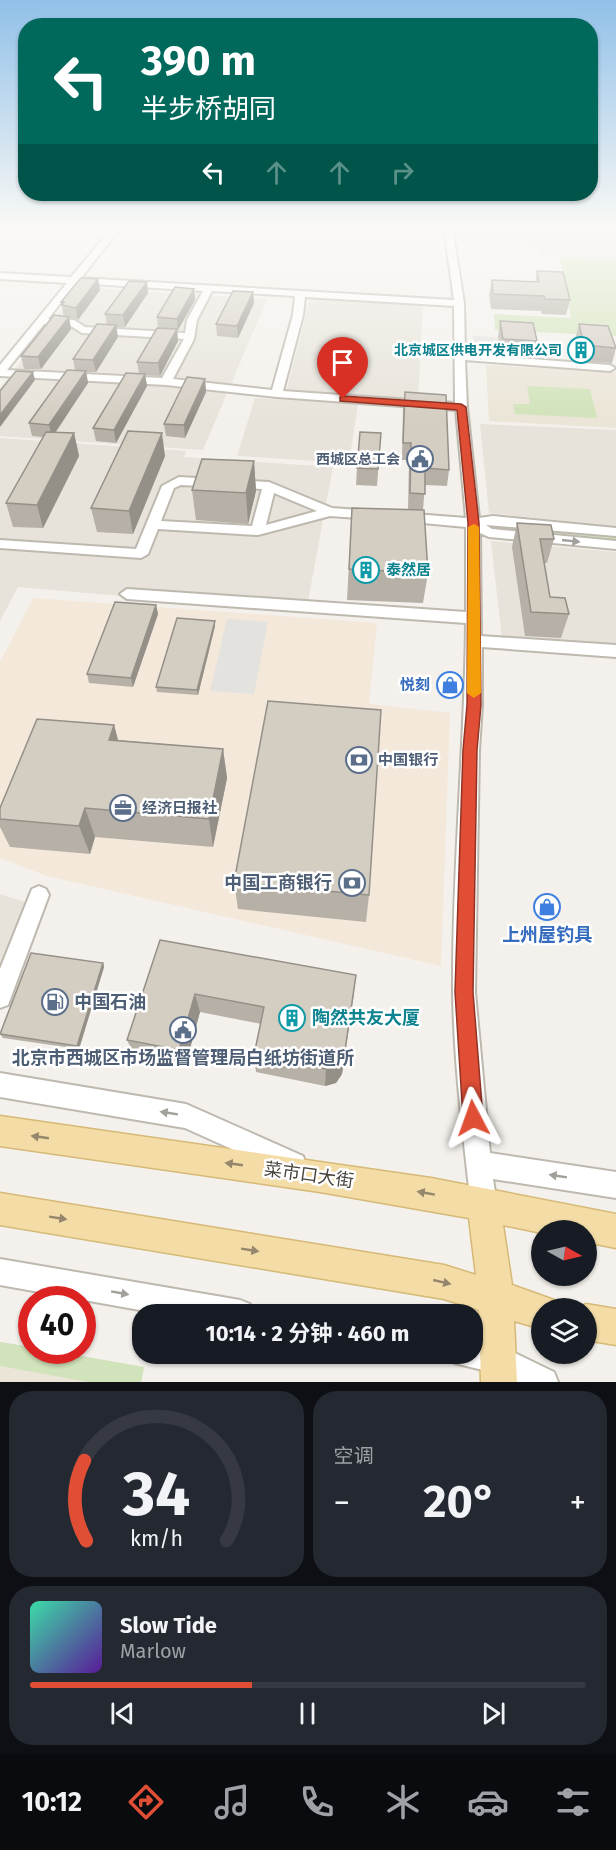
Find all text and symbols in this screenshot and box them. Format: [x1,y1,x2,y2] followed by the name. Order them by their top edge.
[141,36,256,86] text: 390 m
[42,42,120,120] icon: left
[141,93,276,125] text: 半步桥胡同
[197,156,230,189] icon: left
[260,156,293,189] icon: ahead
[323,156,356,189] icon: ahead
[386,156,419,189] icon: right
[566,335,596,365] building icon: 北京城区供电开发有限公司
[317,337,368,399] pin
[394,342,562,359] place label: 北京城区供电开发有限公司
[326,346,359,379] icon: arrive
[405,444,435,474] public building icon: 西城区总工会
[316,451,400,468] place label: 西城区总工会
[561,536,580,546] one-way arrow
[351,555,381,585] building icon: 泰然居
[386,561,431,579] place label: 泰然居
[435,670,465,700] shop icon: 悦刻
[400,676,430,694] place label: 悦刻
[344,745,374,775] bank icon: 中国银行
[378,751,438,769] place label: 中国银行
[108,793,138,823] office icon: 经济日报社
[142,799,217,817] place label: 经济日报社
[337,868,367,898] bank icon: 中国工商银行
[224,872,332,894] place label: 中国工商银行
[532,892,562,922] shop icon: 上州屋钓具
[502,924,592,946] place label: 上州屋钓具
[40,987,70,1017] fuel station icon: 中国石油
[74,991,146,1013] place label: 中国石油
[277,1003,307,1033] building icon: 陶然共友大厦
[312,1007,420,1029] place label: 陶然共友大厦
[168,1015,198,1045] public building icon: 北京市西城区市场监督管理局白纸坊街道所
[12,1047,354,1069] place label: 北京市西城区市场监督管理局白纸坊街道所
[441,1086,505,1150] position arrow
[160,1108,179,1117] one-way arrow
[31,1132,50,1141] one-way arrow
[263,1158,355,1192] street label: 菜市口大街
[224,1159,243,1169] one-way arrow
[549,1171,568,1180] one-way arrow
[417,1189,436,1198] one-way arrow
[48,1214,67,1223] one-way arrow
[531,1220,597,1286] north arrow
[531,1220,597,1364] map controls
[241,1246,260,1255] one-way arrow
[433,1278,452,1287] one-way arrow
[18,1286,96,1364] speed limit sign: 40
[110,1289,129,1298] one-way arrow
[531,1298,597,1364] button: layers
[206,1320,409,1347] text: 10:14 · 2 分钟 · 460 m
[334,1444,374,1468] text: 空调
[121,1457,190,1532] text: 34
[423,1475,496,1529] text: 20°
[334,1483,350,1523] text: −
[570,1483,586,1523] text: +
[130,1526,183,1552] text: km/h
[120,1612,217,1639] text: Slow Tide
[120,1639,186,1663] text: Marlow
[106,1697,139,1730] icon: previous
[291,1697,324,1730] icon: pause
[477,1697,510,1730] icon: next
[125,1781,167,1823] icon: directions
[211,1781,253,1823] icon: music
[296,1781,338,1823] icon: phone
[382,1781,424,1823] icon: climate
[467,1781,509,1823] icon: car
[552,1781,594,1823] icon: filters
[22,1786,82,1818] text: 10:12

